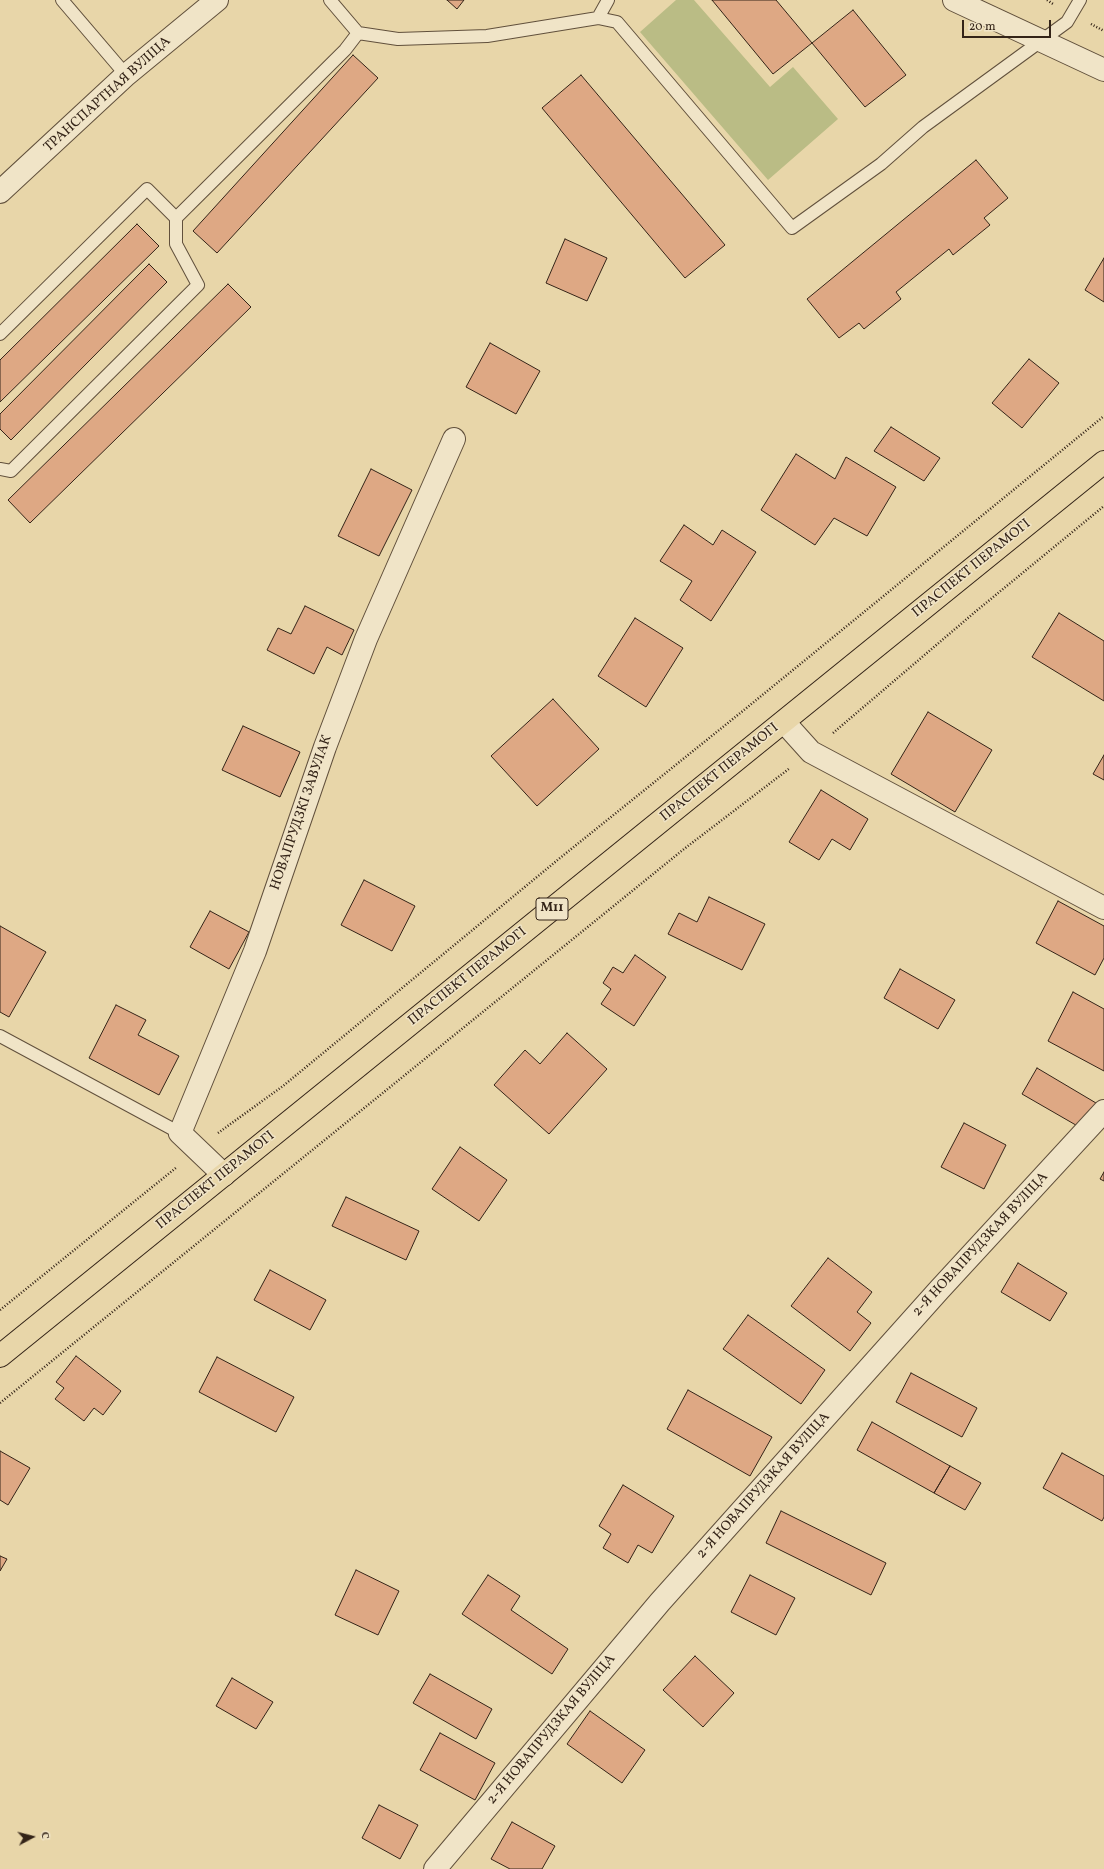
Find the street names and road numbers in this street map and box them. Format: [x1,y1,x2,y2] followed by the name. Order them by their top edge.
[41,34,175,156] street label: ТРАНСПАРТНАЯ ВУЛІЦА
[909,516,1035,622] street label: ПРАСПЕКТ ПЕРАМОГІ
[657,720,783,826] street label: ПРАСПЕКТ ПЕРАМОГІ
[268,733,336,893] street label: НОВАПРУДЗКІ ЗАВУЛАК
[536,898,568,920] road number: М11
[405,924,531,1030] street label: ПРАСПЕКТ ПЕРАМОГІ
[153,1128,279,1234] street label: ПРАСПЕКТ ПЕРАМОГІ
[910,1169,1052,1321] street label: 2-Я НОВАПРУДЗКАЯ ВУЛІЦА
[694,1409,834,1563] street label: 2-Я НОВАПРУДЗКАЯ ВУЛІЦА
[484,1651,620,1809] street label: 2-Я НОВАПРУДЗКАЯ ВУЛІЦА

